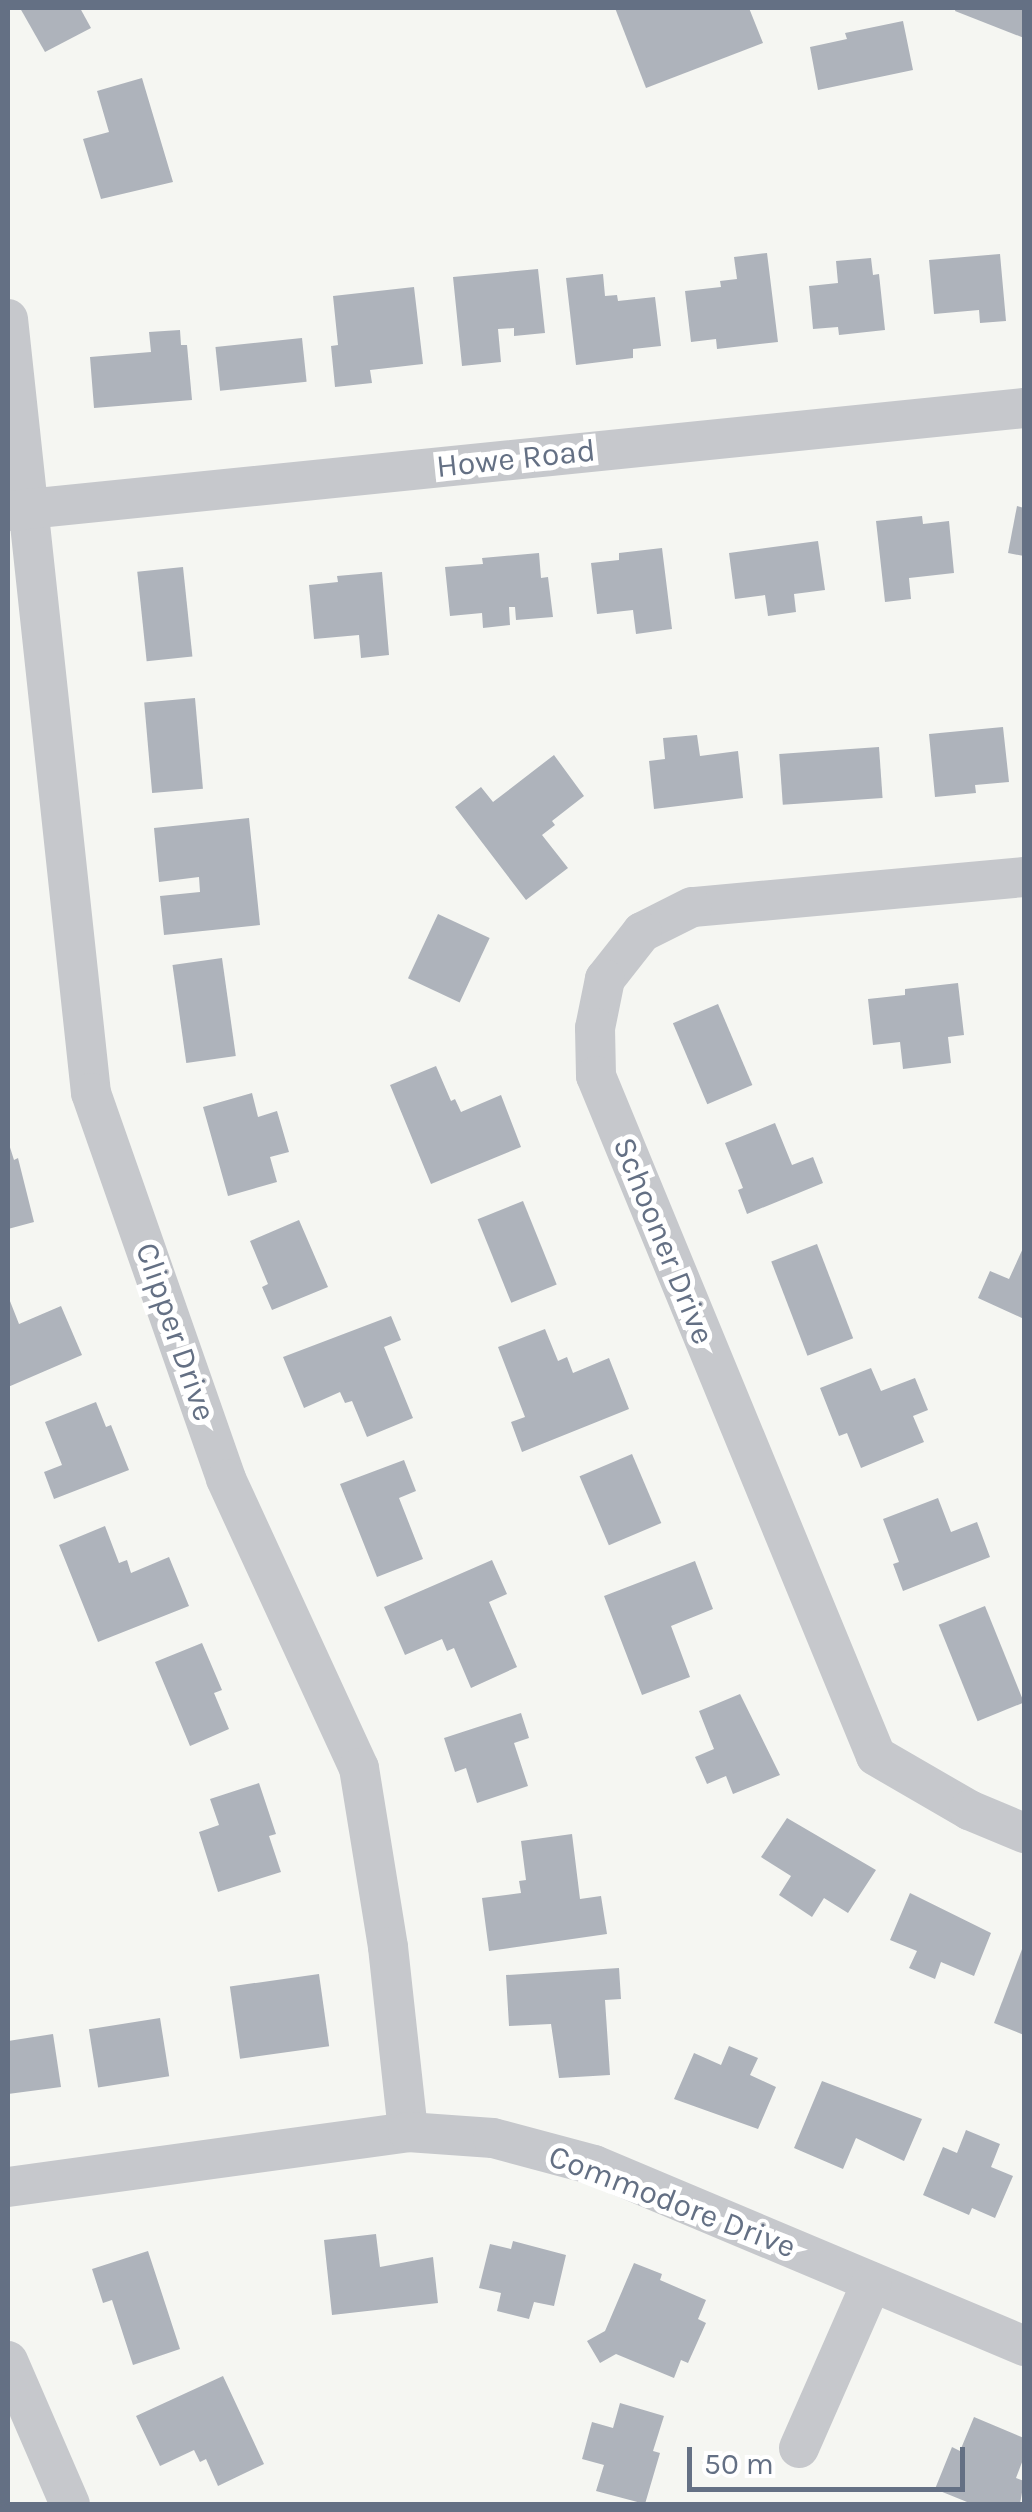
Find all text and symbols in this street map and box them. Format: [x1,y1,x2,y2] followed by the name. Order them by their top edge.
[435,432,597,486] street label: Howe Road
[604,1132,722,1350] street label: Schooner Drive
[127,1238,223,1426] street label: Clipper Drive
[543,2137,801,2267] street label: Commodore Drive
[692,2427,970,2489] scale bar
[704,2446,774,2482] text: 50 m

